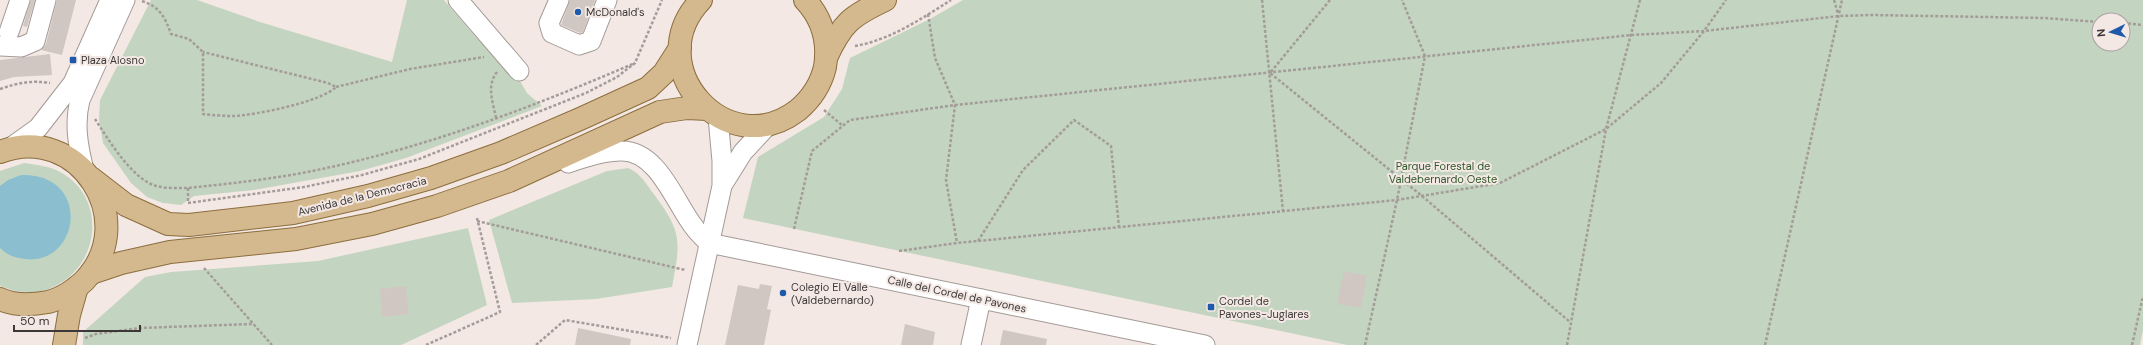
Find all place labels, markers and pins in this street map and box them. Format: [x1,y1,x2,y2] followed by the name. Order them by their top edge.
[586,5,645,19] place label: McDonald's
[573,7,583,17] marker: McDonald's
[81,53,144,67] place label: Plaza Alosno
[68,55,78,65] marker: Plaza Alosno
[791,280,874,307] place label: Colegio El Valle (Valdebernardo)
[778,288,788,298] marker: Colegio El Valle (Valdebernardo)
[1219,294,1309,321] place label: Cordel de Pavones-Juglares
[1206,302,1216,312] marker: Cordel de Pavones-Juglares

